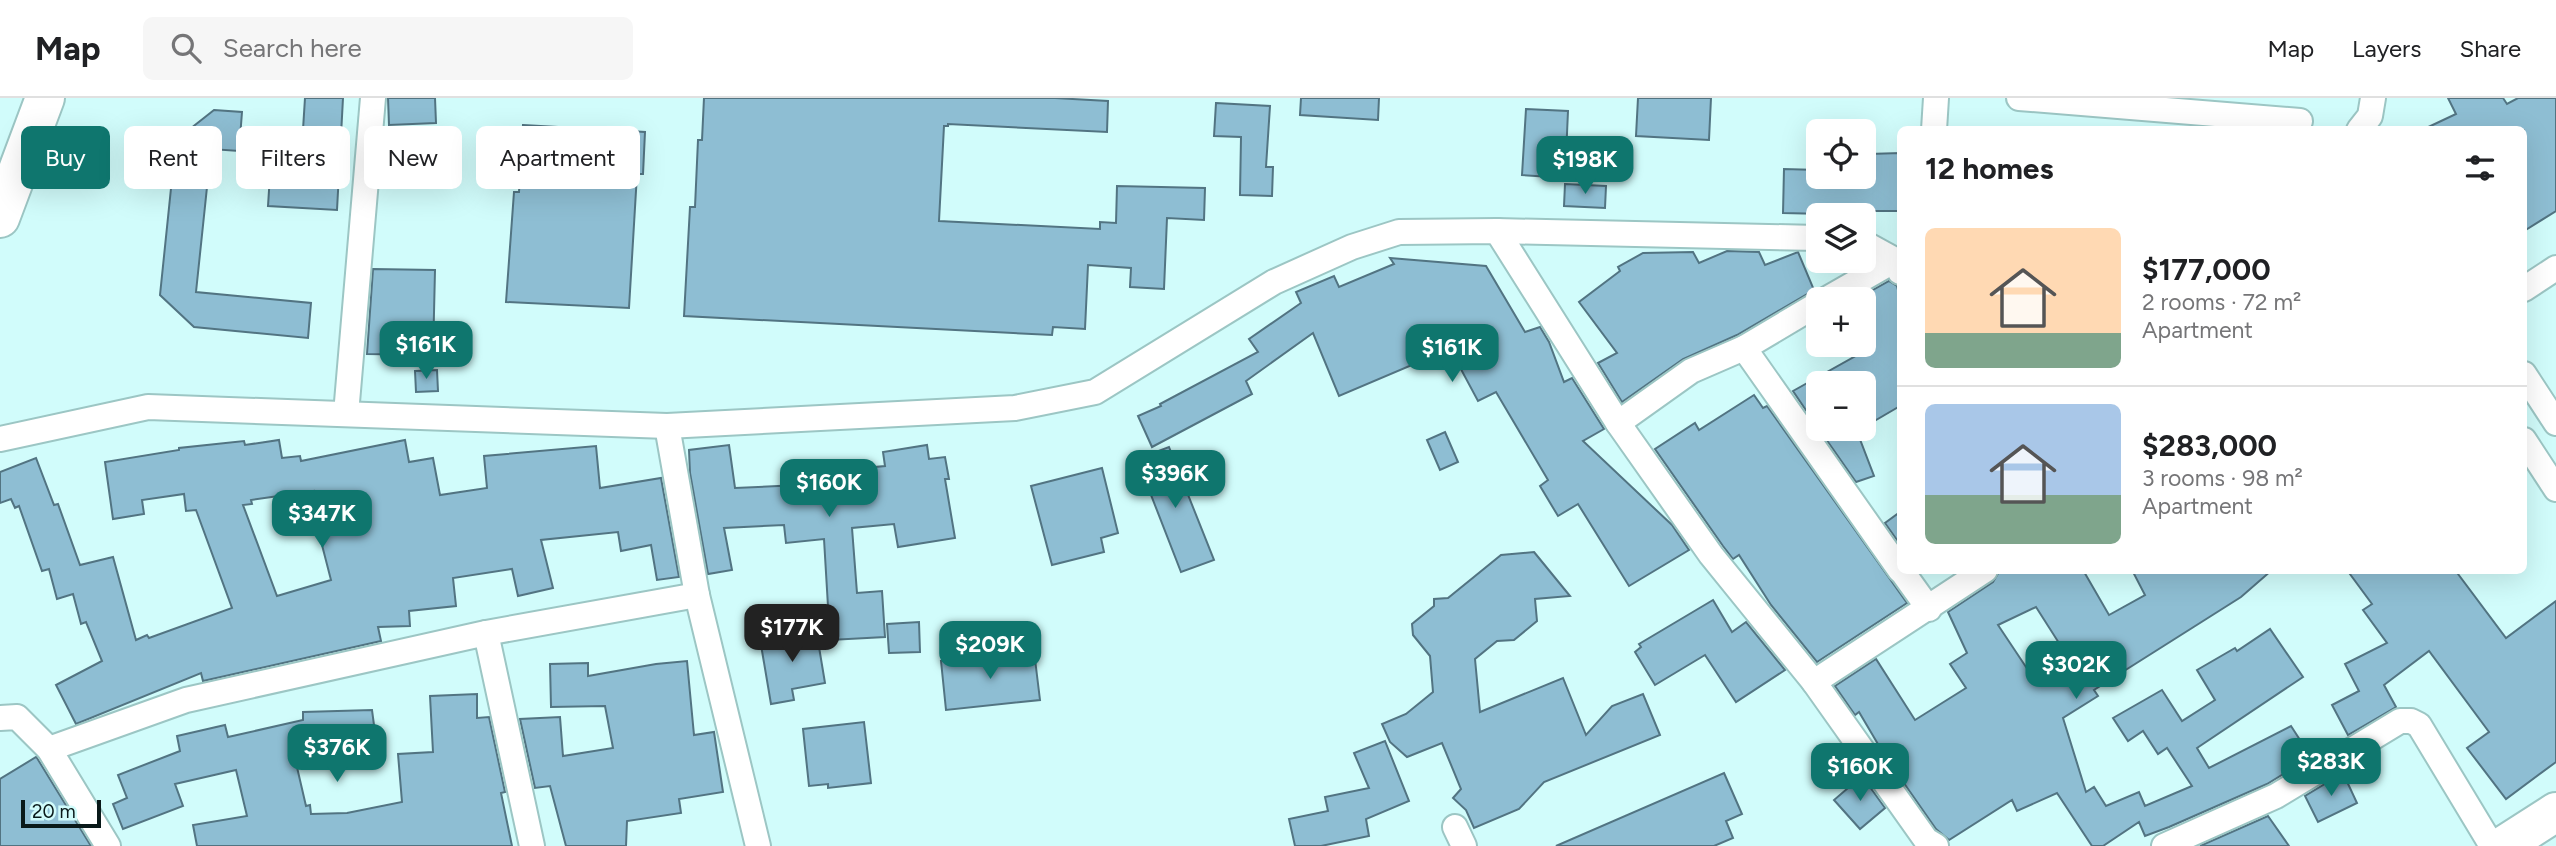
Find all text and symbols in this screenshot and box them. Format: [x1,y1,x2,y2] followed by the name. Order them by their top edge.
[143,17,633,80] search box
[35,29,101,68] text: Map
[167,29,205,67] icon: search
[223,32,362,64] text: Search here
[2267,34,2314,63] text: Map
[2352,34,2421,63] text: Layers
[2459,34,2521,63] text: Share
[1806,119,1876,441] map controls
[1806,119,1876,189] button: locate
[21,126,110,189] chip: Buy
[124,126,222,189] chip: Rent
[236,126,350,189] chip: Filters
[364,126,462,189] chip: New
[476,126,640,189] chip: Apartment
[1536,136,1634,196] pin: $198K
[1552,145,1618,173] text: $198K
[2461,149,2499,187] icon: filters
[1925,150,2053,187] text: 12 homes
[1806,203,1876,273] button: layers
[2142,251,2271,288] text: $177,000
[1981,256,2065,340] icon: home
[1806,287,1876,357] button: +
[2142,288,2301,316] text: 2 rooms · 72 m²
[2142,316,2253,344] text: Apartment
[377,322,475,381] pin: $161K
[1403,324,1501,384] pin: $161K
[396,330,456,358] text: $161K
[1422,333,1482,361] text: $161K
[1806,371,1876,441] button: −
[2142,427,2277,464] text: $283,000
[1981,432,2065,516] icon: home
[1126,450,1224,510] pin: $396K
[1141,459,1209,487] text: $396K
[780,460,878,519] pin: $160K
[2142,464,2303,492] text: 3 rooms · 98 m²
[796,468,862,496] text: $160K
[273,490,371,550] pin: $347K
[2142,492,2253,520] text: Apartment
[288,499,356,527] text: $347K
[743,604,841,664] pin: $177K
[760,613,824,641] text: $177K
[941,622,1039,681] pin: $209K
[955,630,1025,658] text: $209K
[2027,642,2125,701] pin: $302K
[2041,650,2111,678] text: $302K
[288,724,386,784] pin: $376K
[304,733,370,761] text: $376K
[2282,738,2380,798] pin: $283K
[1811,744,1909,803] pin: $160K
[2297,747,2365,775] text: $283K
[1827,752,1893,780] text: $160K
[21,797,102,829] scale bar
[32,800,76,823] text: 20 m

